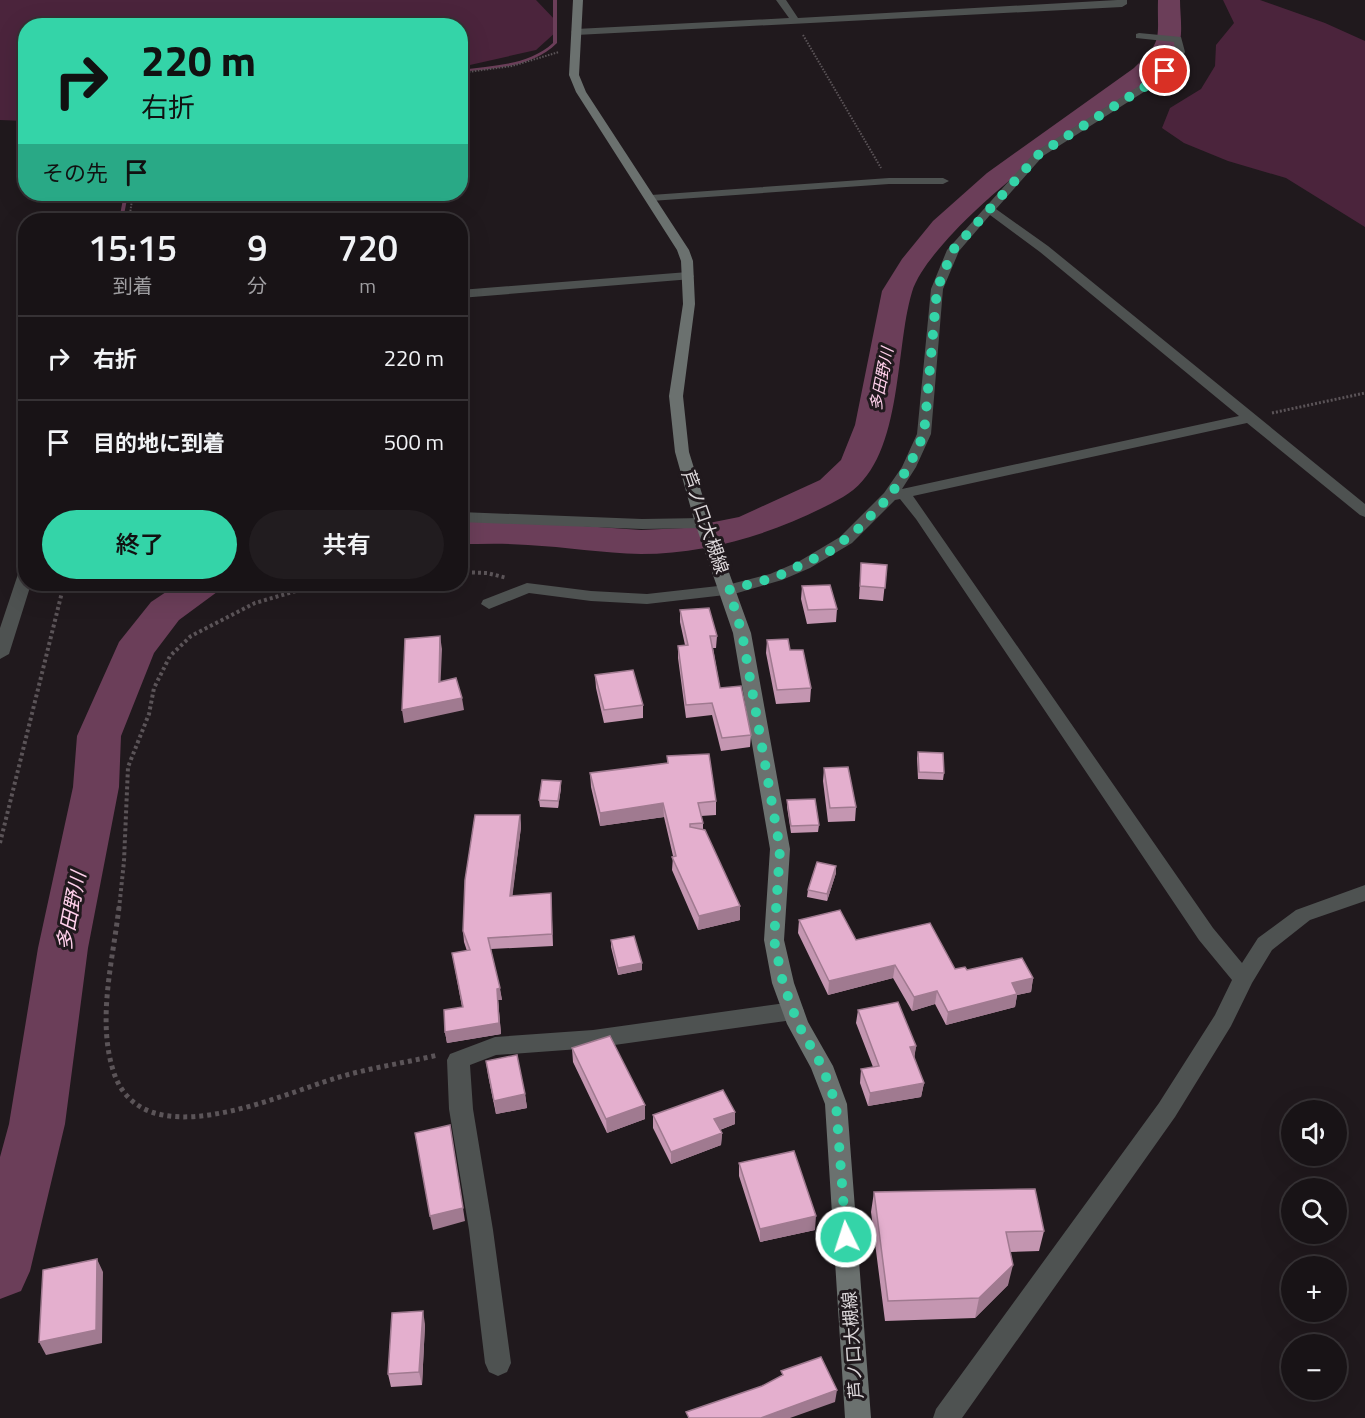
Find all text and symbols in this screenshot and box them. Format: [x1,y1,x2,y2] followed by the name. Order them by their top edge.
[141,28,256,92] text: 220 m
[42,42,120,120] icon: right
[1139,45,1190,96] pin
[1148,54,1181,87] icon: arrive
[141,86,195,127] text: 右折
[42,156,108,190] text: その先
[120,156,153,189] icon: arrive
[88,220,177,275] text: 15:15
[247,220,267,275] text: 9
[337,220,398,275] text: 720
[113,270,153,301] text: 到着
[247,270,267,301] text: 分
[359,270,376,301] text: m
[384,341,444,375] text: 220 m
[42,342,75,375] icon: right
[93,342,137,376] text: 右折
[863,343,899,413] water label: 多田野川
[384,425,444,459] text: 500 m
[42,426,75,459] icon: arrive
[93,426,225,460] text: 目的地に到着
[675,466,736,577] street label: 芦ノ口大槻線
[42,510,237,579] button: 終了
[249,510,444,579] button: 共有
[48,867,94,953] water label: 多田野川
[1281,1100,1347,1400] map controls
[1281,1100,1347,1166] button: sound
[1281,1178,1347,1244] button: search
[814,1205,878,1269] position arrow
[1281,1256,1347,1322] button: +
[835,1290,870,1400] street label: 芦ノ口大槻線
[1281,1334,1347,1400] button: −

